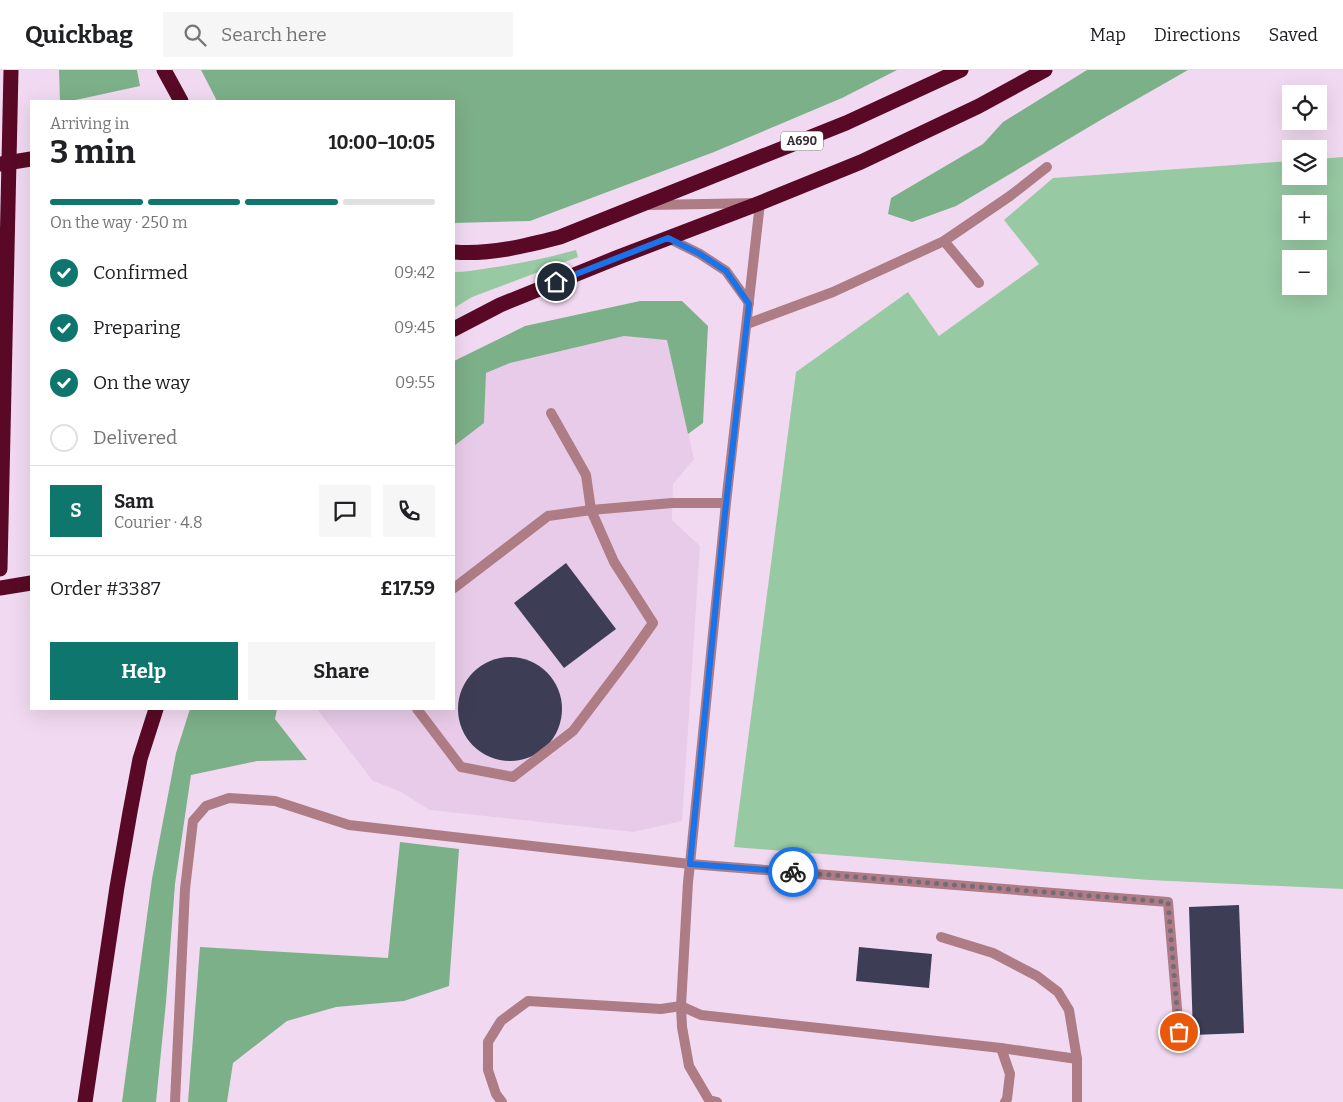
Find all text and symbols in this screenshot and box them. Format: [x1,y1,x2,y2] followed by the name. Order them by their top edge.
[163,12,513,57] search box
[25,21,133,49] text: Quickbag
[181,21,209,49] icon: search
[221,23,327,46] text: Search here
[1090,24,1126,46] text: Map
[1154,24,1241,46] text: Directions
[1269,24,1318,46] text: Saved
[1282,85,1327,295] map controls
[1282,85,1327,130] button: locate
[50,114,129,133] text: Arriving in
[328,131,435,154] text: 10:00–10:05
[781,131,823,150] road number: A690
[50,133,136,171] text: 3 min
[1282,140,1327,185] button: layers
[1282,195,1327,240] button: +
[50,213,187,232] text: On the way · 250 m
[1282,250,1327,295] button: −
[50,259,78,287] icon: check
[93,261,188,284] text: Confirmed
[535,261,577,303] pin
[394,263,435,282] text: 09:42
[542,268,570,296] icon: home
[50,314,78,342] icon: check
[93,316,181,339] text: Preparing
[394,318,435,337] text: 09:45
[50,369,78,397] icon: check
[93,371,190,394] text: On the way
[395,373,435,392] text: 09:55
[93,426,177,449] text: Delivered
[319,485,371,537] button: chat
[383,485,435,537] button: phone
[114,490,154,513] text: Sam
[70,499,82,522] text: S
[114,513,203,532] text: Courier · 4.8
[50,577,161,600] text: Order #3387
[380,577,435,600] text: £17.59
[50,642,238,700] button: Help
[248,642,435,700] button: Share
[768,847,818,897] courier
[779,858,807,886] icon: bike
[1158,1011,1200,1053] pin
[1165,1018,1193,1046] icon: bag

